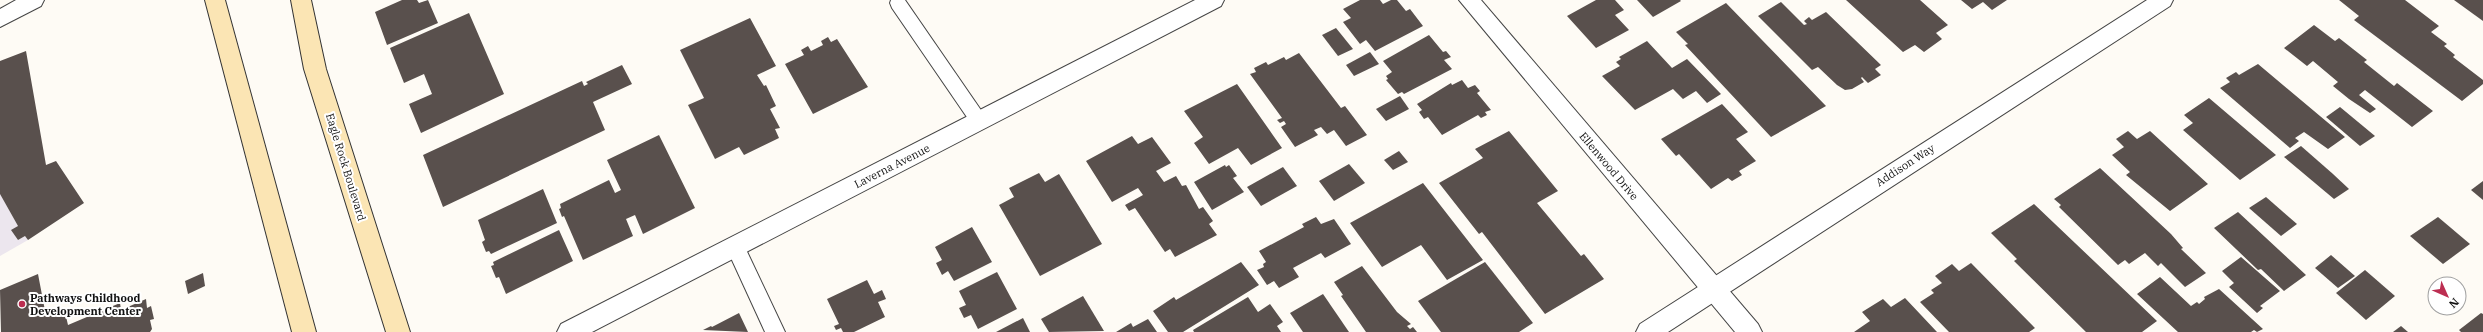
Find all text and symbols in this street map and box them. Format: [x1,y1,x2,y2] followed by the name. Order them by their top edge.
[323,111,369,223] street label: Eagle Rock Boulevard
[1576,129,1642,203] street label: Ellenwood Drive
[852,141,932,191] street label: Laverna Avenue
[1873,141,1937,189] street label: Addison Way
[2427,276,2467,316] north arrow
[30,291,142,318] place label: Pathways Childhood Development Center
[2446,295,2462,311] text: N
[17,299,27,309] marker: Pathways Childhood Development Center

